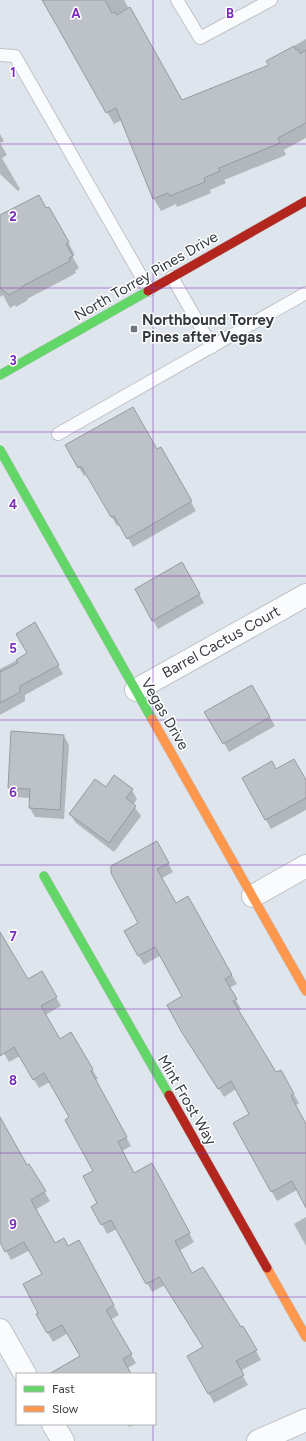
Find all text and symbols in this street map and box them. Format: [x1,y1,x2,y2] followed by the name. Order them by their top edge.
[71,6,81,21] text: A
[226,6,234,21] text: B
[10,65,16,80] text: 1
[9,209,17,224] text: 2
[71,227,221,325] street label: North Torrey Pines Drive
[142,311,275,346] place label: Northbound Torrey Pines after Vegas
[129,324,139,334] marker: Northbound Torrey Pines after Vegas
[9,353,17,368] text: 3
[9,497,17,512] text: 4
[159,602,283,682] street label: Barrel Cactus Court
[9,641,17,656] text: 5
[137,675,193,753] street label: Vegas Drive
[9,785,17,800] text: 6
[9,929,17,944] text: 7
[154,1052,220,1148] street label: Mint Frost Way
[9,1073,17,1088] text: 8
[9,1217,17,1232] text: 9
[16,1373,156,1425] legend
[52,1382,75,1396] text: Fast
[52,1402,79,1416] text: Slow

